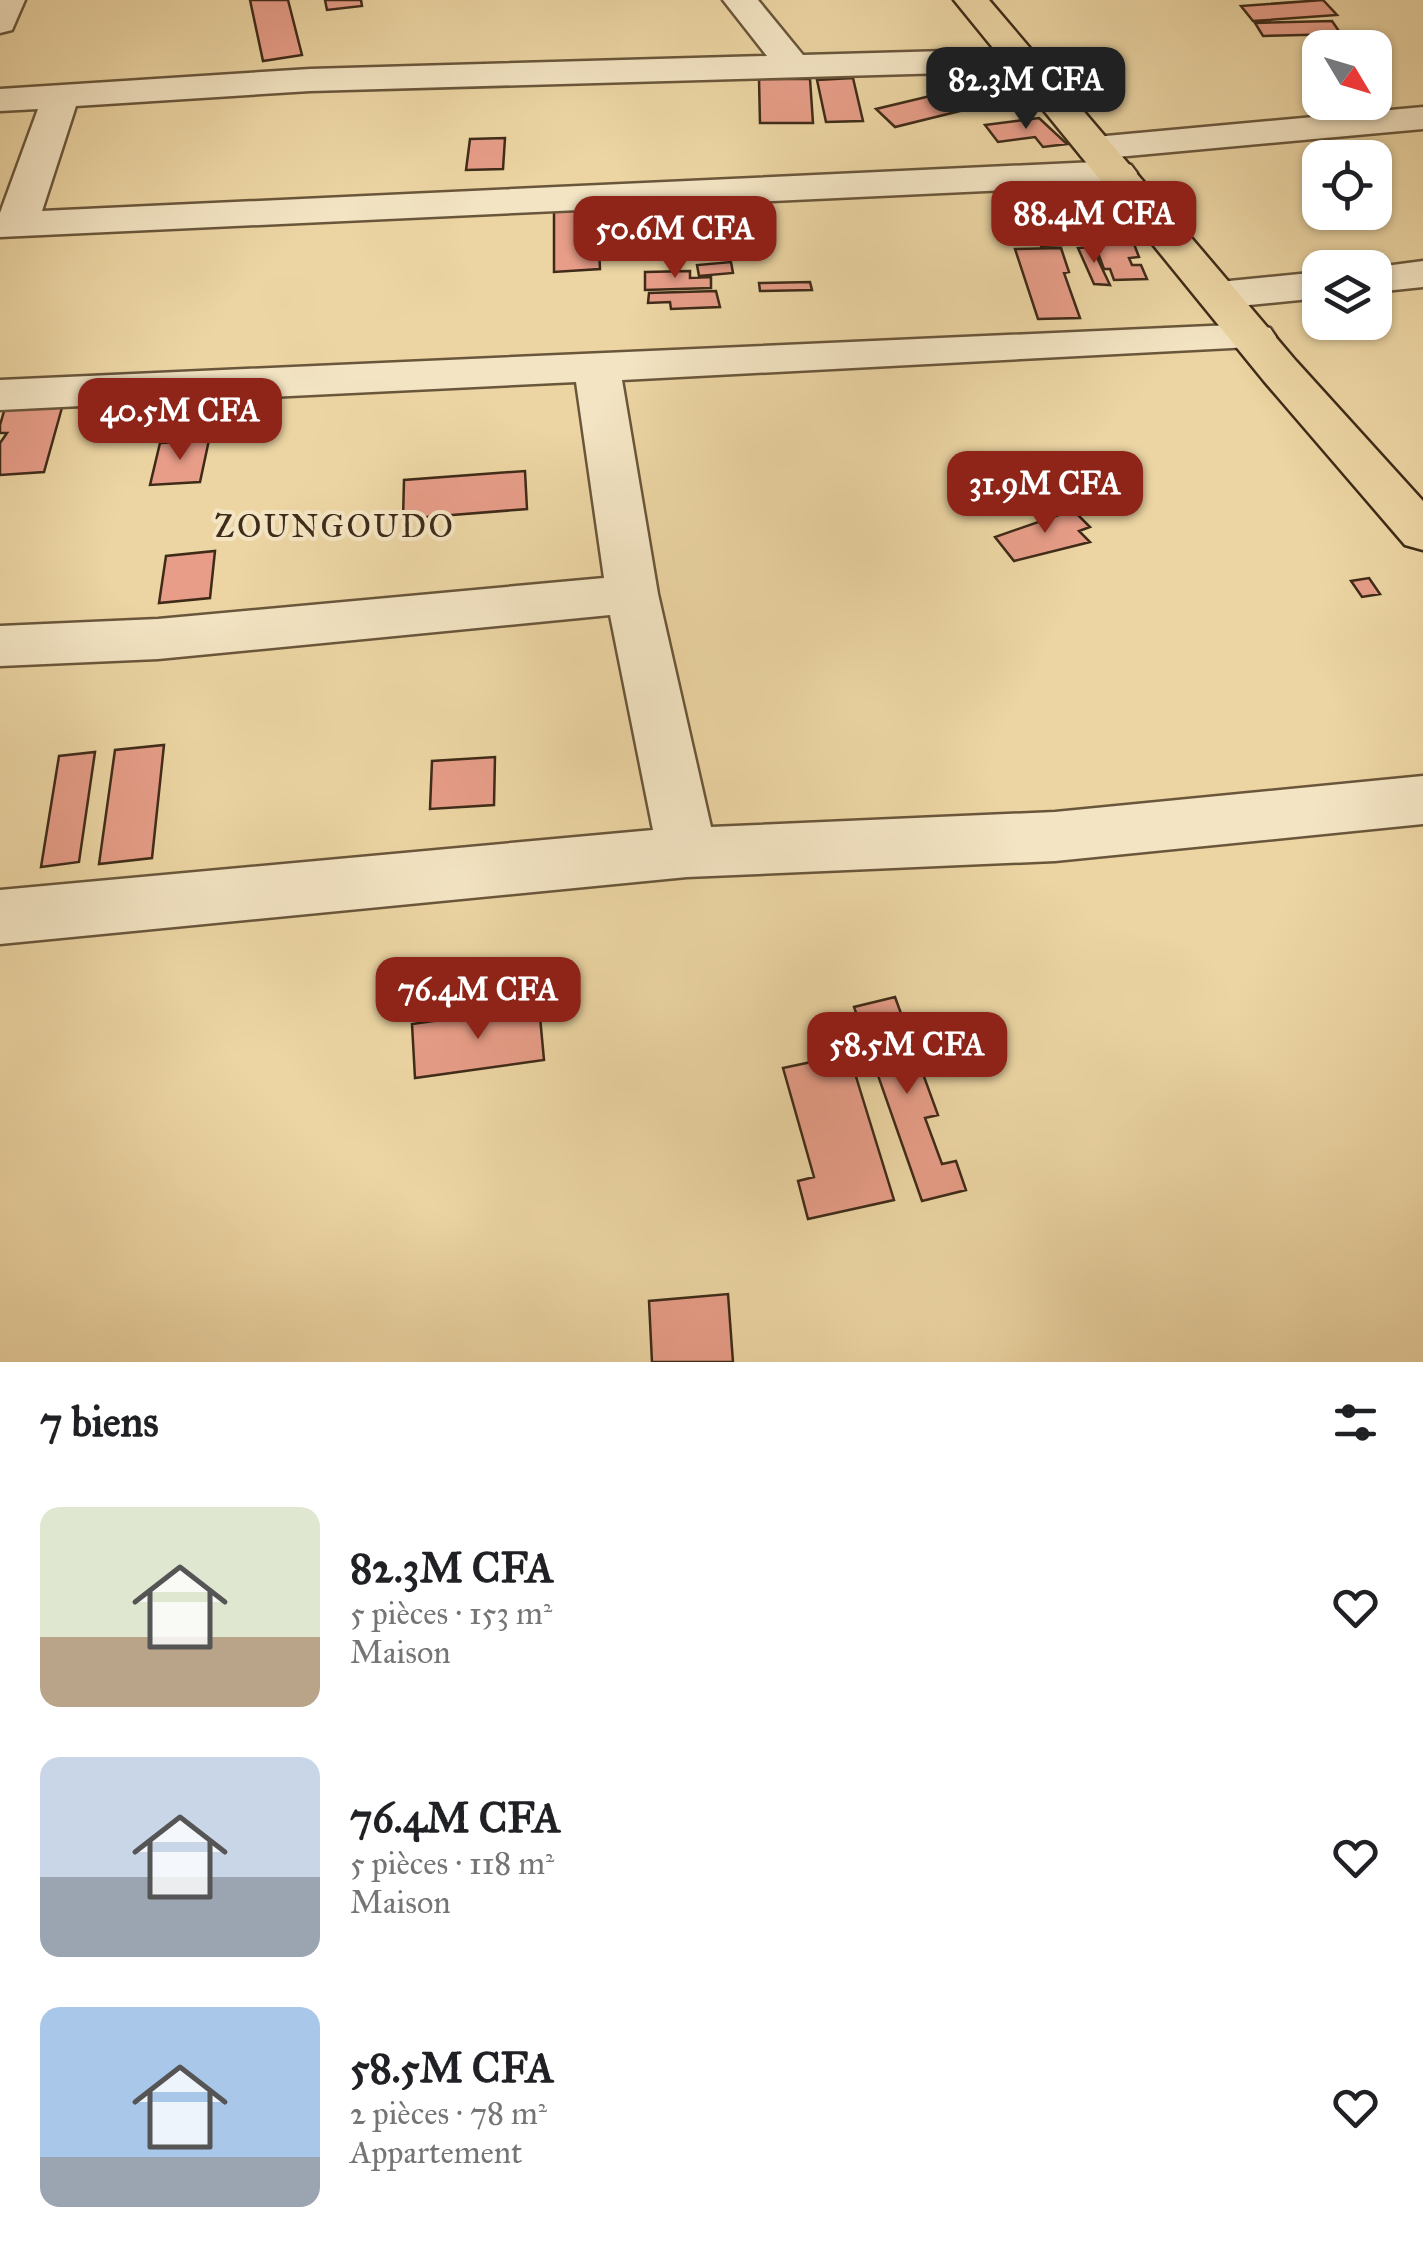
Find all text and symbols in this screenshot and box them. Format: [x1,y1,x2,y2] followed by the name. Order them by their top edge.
[1302,30,1392,120] north arrow
[1302,30,1392,340] map controls
[912,47,1140,132] pin: 82.3M CFA
[948,60,1104,99] text: 82.3M CFA
[1302,140,1392,230] button: locate
[980,181,1208,266] pin: 88.4M CFA
[1013,194,1175,233] text: 88.4M CFA
[561,196,789,281] pin: 50.6M CFA
[595,209,755,248] text: 50.6M CFA
[1302,250,1392,340] button: layers
[66,378,294,463] pin: 40.5M CFA
[100,391,260,430] text: 40.5M CFA
[931,451,1159,536] pin: 31.9M CFA
[969,464,1121,503] text: 31.9M CFA
[215,507,455,546] district label: ZOUNGOUDO
[364,957,592,1042] pin: 76.4M CFA
[398,970,558,1009] text: 76.4M CFA
[793,1012,1021,1097] pin: 58.5M CFA
[829,1025,985,1064] text: 58.5M CFA
[1328,1395,1383,1450] icon: filters
[40,1396,159,1448] text: 7 biens
[350,1542,554,1594] text: 82.3M CFA
[120,1547,240,1667] icon: home
[1328,1580,1383,1635] icon: heart
[350,1594,552,1633] text: 5 pièces · 153 m²
[350,1633,451,1672] text: Maison
[350,1792,561,1844] text: 76.4M CFA
[120,1797,240,1917] icon: home
[1328,1830,1383,1885] icon: heart
[350,1844,554,1883] text: 5 pièces · 118 m²
[350,1883,451,1922] text: Maison
[350,2042,554,2094] text: 58.5M CFA
[120,2047,240,2167] icon: home
[1328,2080,1383,2135] icon: heart
[350,2094,547,2133] text: 2 pièces · 78 m²
[350,2133,522,2172] text: Appartement

